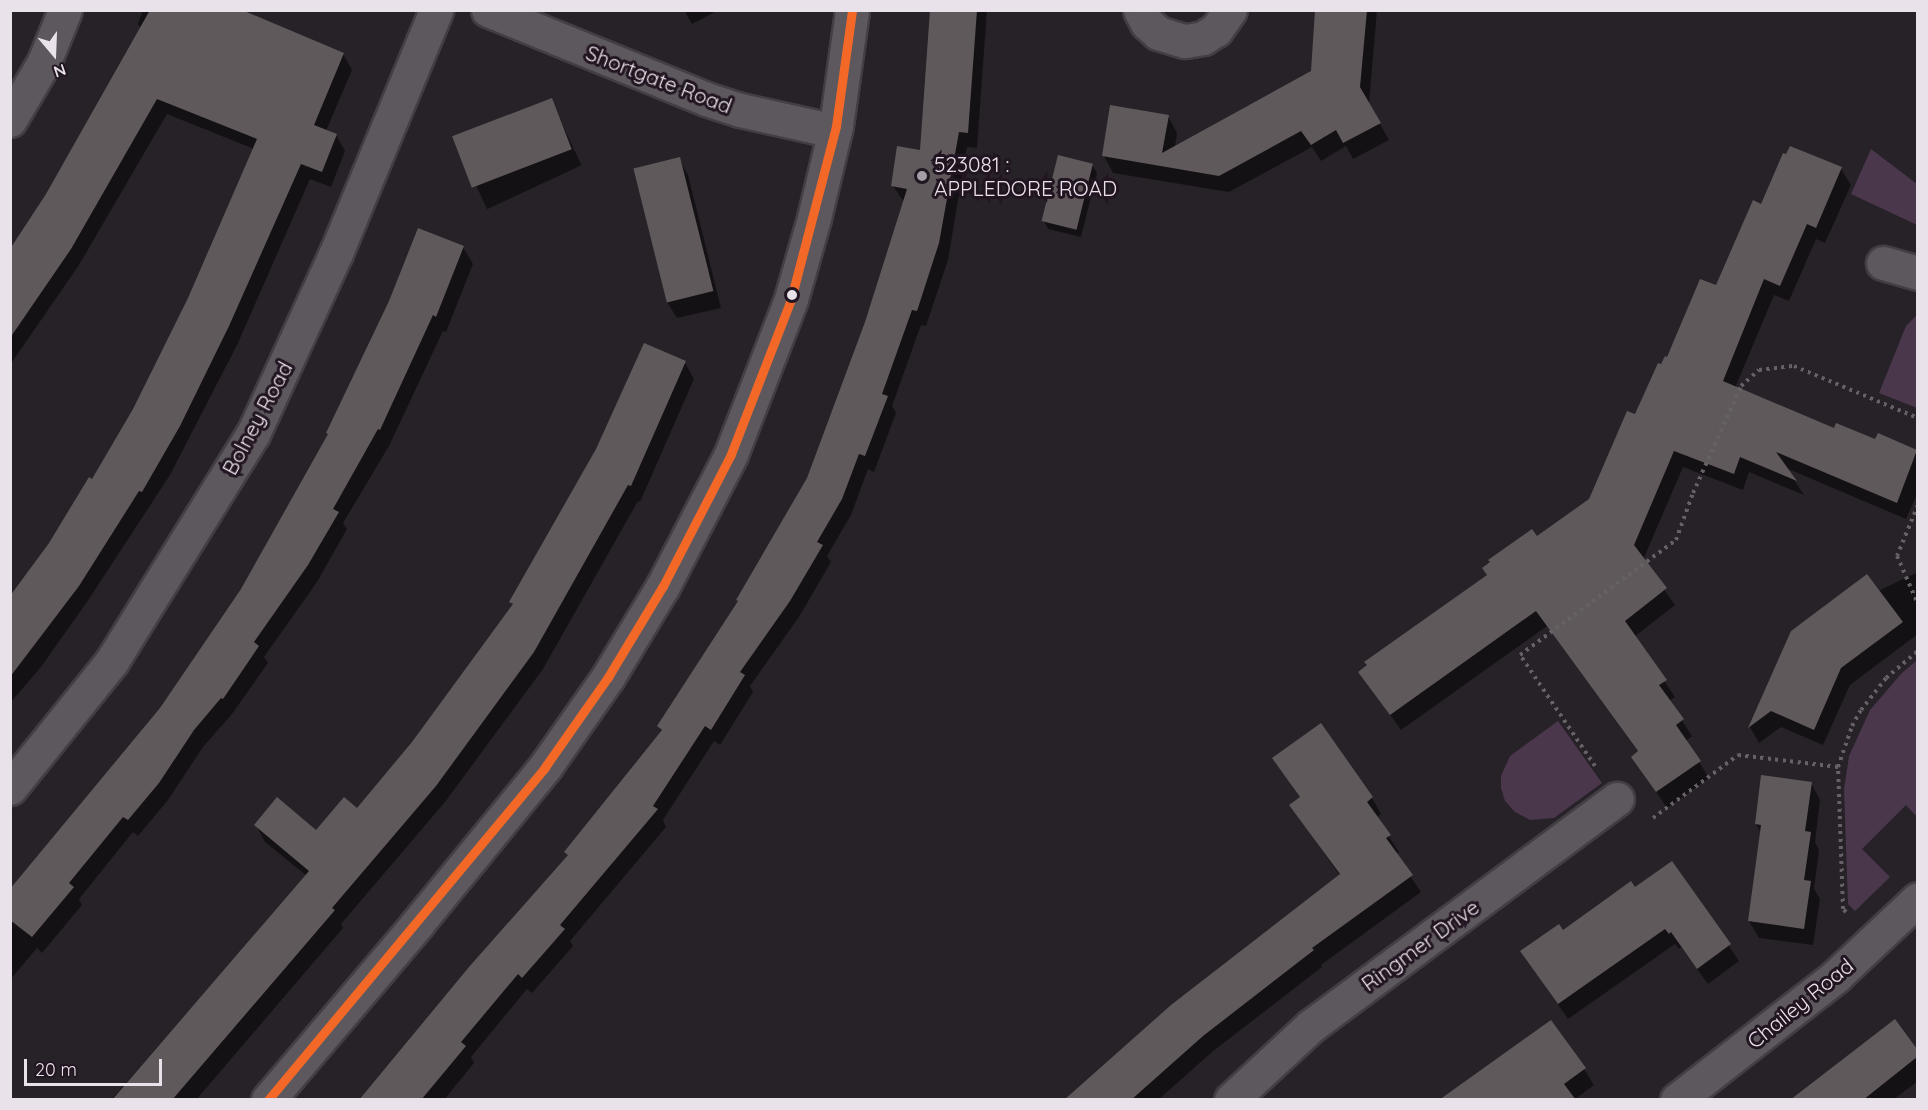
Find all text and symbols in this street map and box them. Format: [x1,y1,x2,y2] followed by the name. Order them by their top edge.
[24,24,84,84] north arrow
[583,40,735,118] street label: Shortgate Road
[51,60,69,82] text: N
[934,151,1117,201] place label: 523081 : APPLEDORE ROAD
[915,169,929,183] marker: 523081 : APPLEDORE ROAD
[786,289,798,301] unlabelled marker
[217,357,297,479] street label: Bolney Road
[1356,894,1484,996] street label: Ringmer Drive
[1742,953,1858,1053] street label: Chailey Road
[27,1047,165,1085] scale bar
[35,1058,77,1081] text: 20 m

